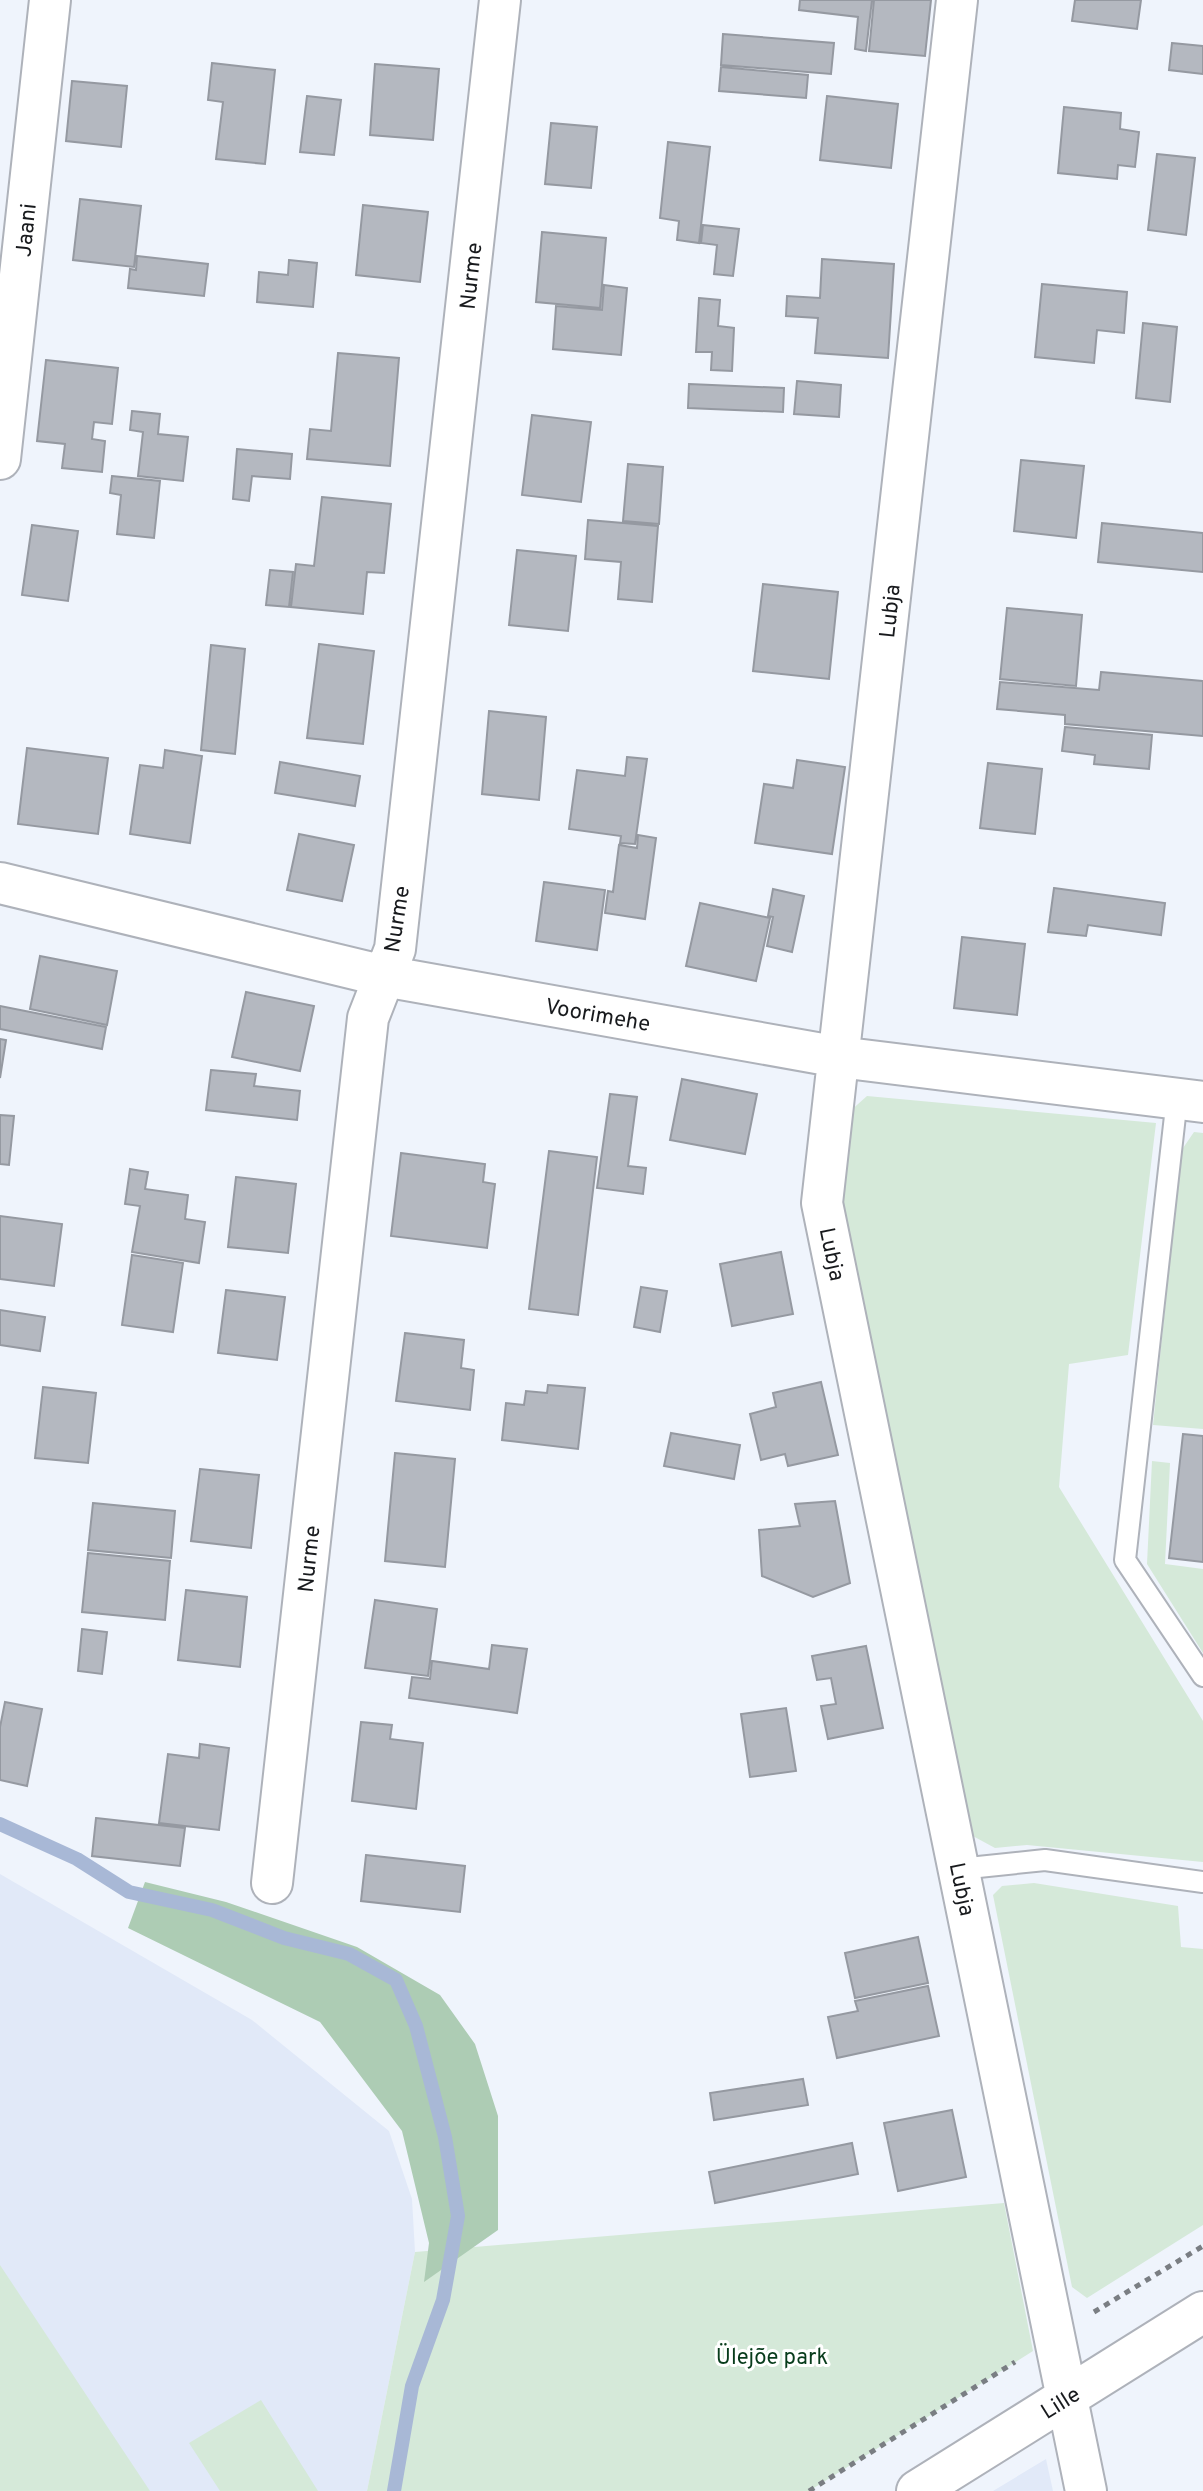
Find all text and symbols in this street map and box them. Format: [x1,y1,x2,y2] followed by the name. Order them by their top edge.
[11,202,44,258] street label: Jaani
[456,241,489,311] street label: Nurme
[875,583,908,640] street label: Lubja
[380,884,417,955] street label: Nurme
[543,994,652,1039] street label: Voorimehe
[812,1225,849,1284] street label: Lubja
[294,1524,327,1594] street label: Nurme
[942,1860,979,1919] street label: Lubja
[716,2343,828,2372] park label: Ülejõe park
[1037,2382,1086,2426] street label: Lille

